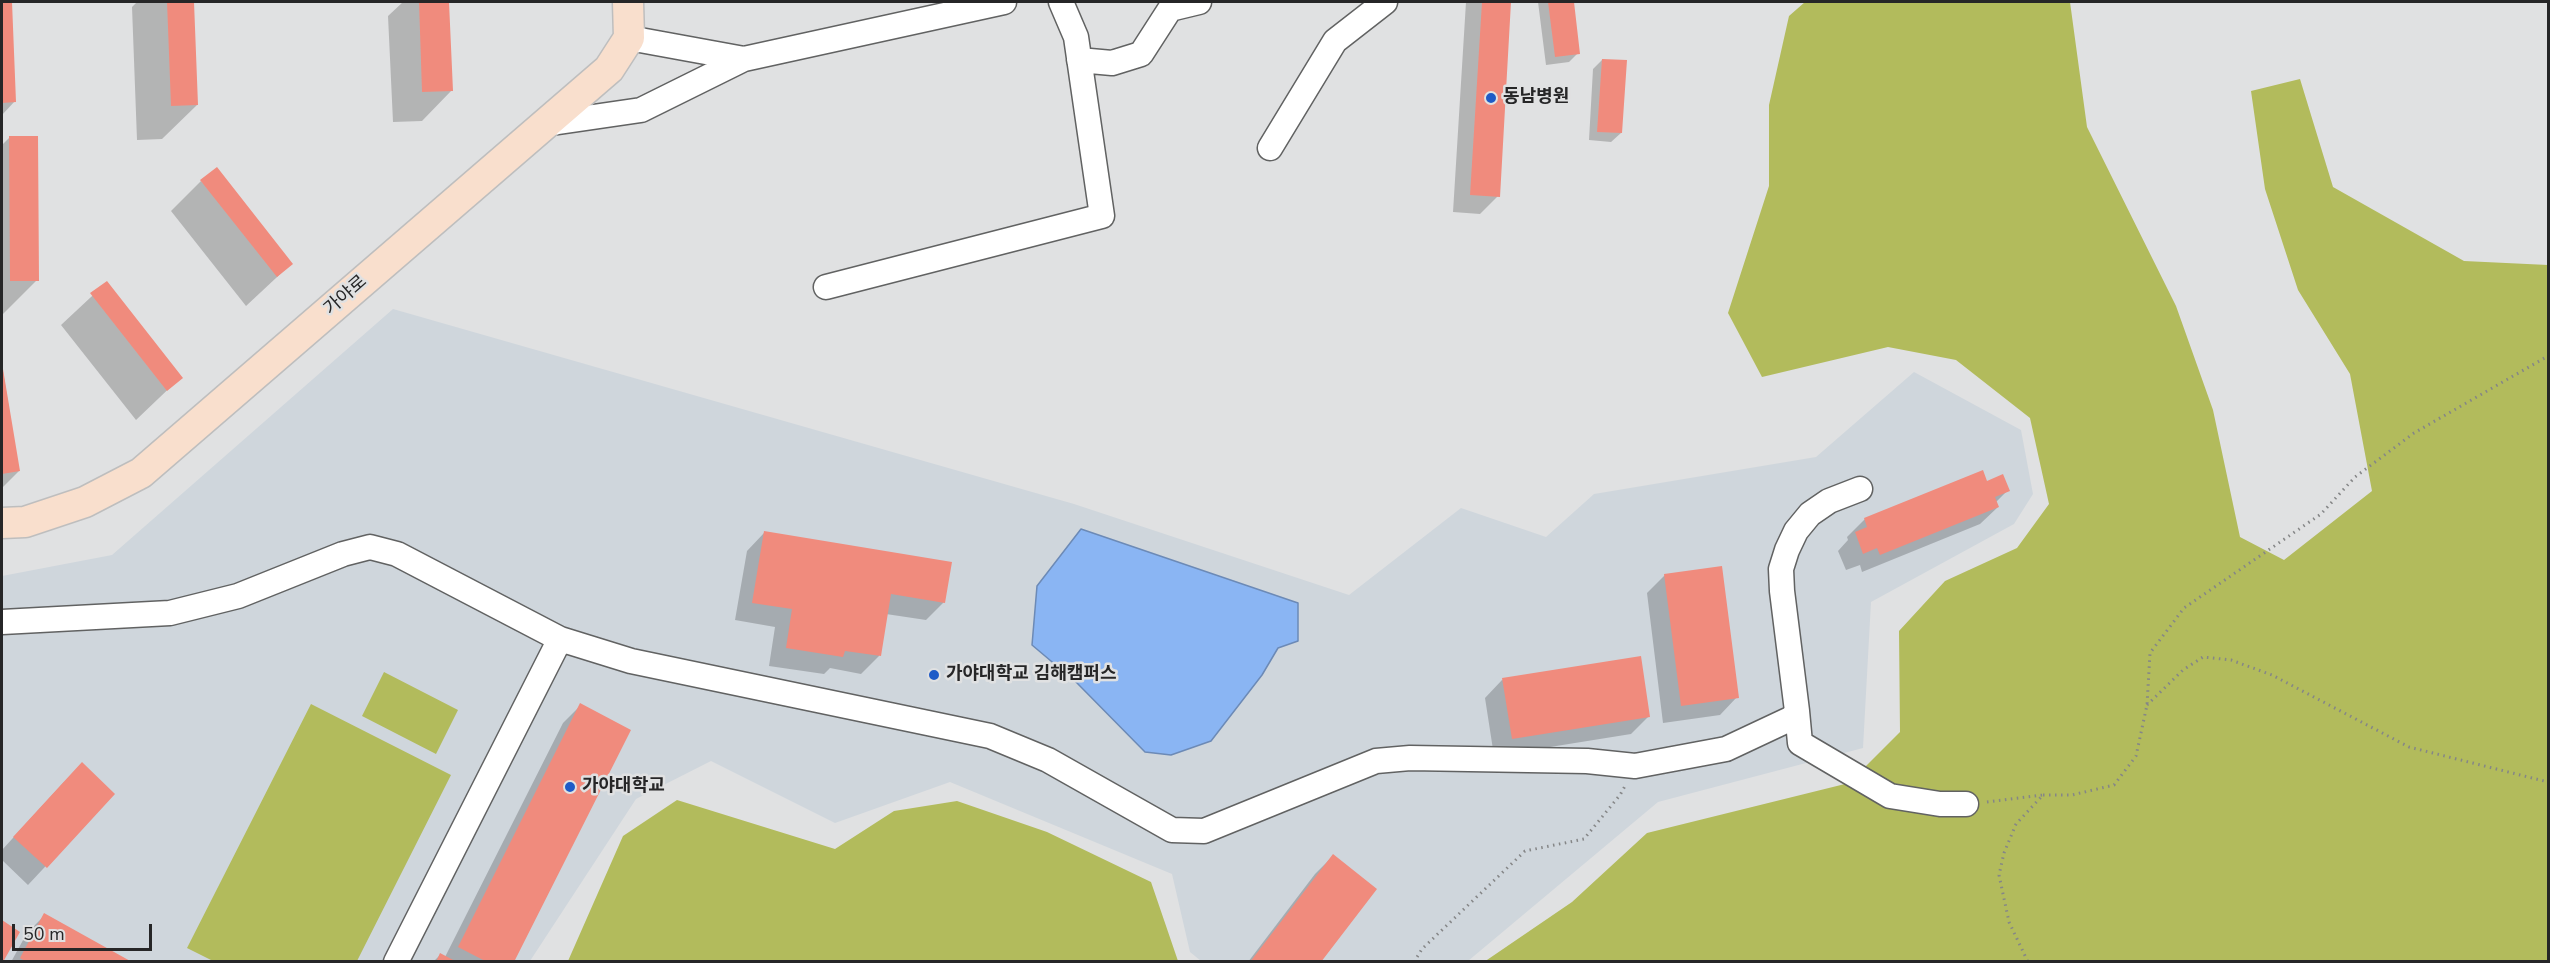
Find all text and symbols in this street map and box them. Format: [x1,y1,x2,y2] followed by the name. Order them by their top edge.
[1503,87,1569,109] place label: 동남병원
[1484,91,1498,105] marker: 동남병원
[320,272,372,320] street label: 가야로
[946,664,1116,686] place label: 가야대학교 김해캠퍼스
[927,668,941,682] marker: 가야대학교 김해캠퍼스
[582,776,665,798] place label: 가야대학교
[563,780,577,794] marker: 가야대학교
[15,912,154,950] scale bar
[23,922,65,946] text: 50 m

